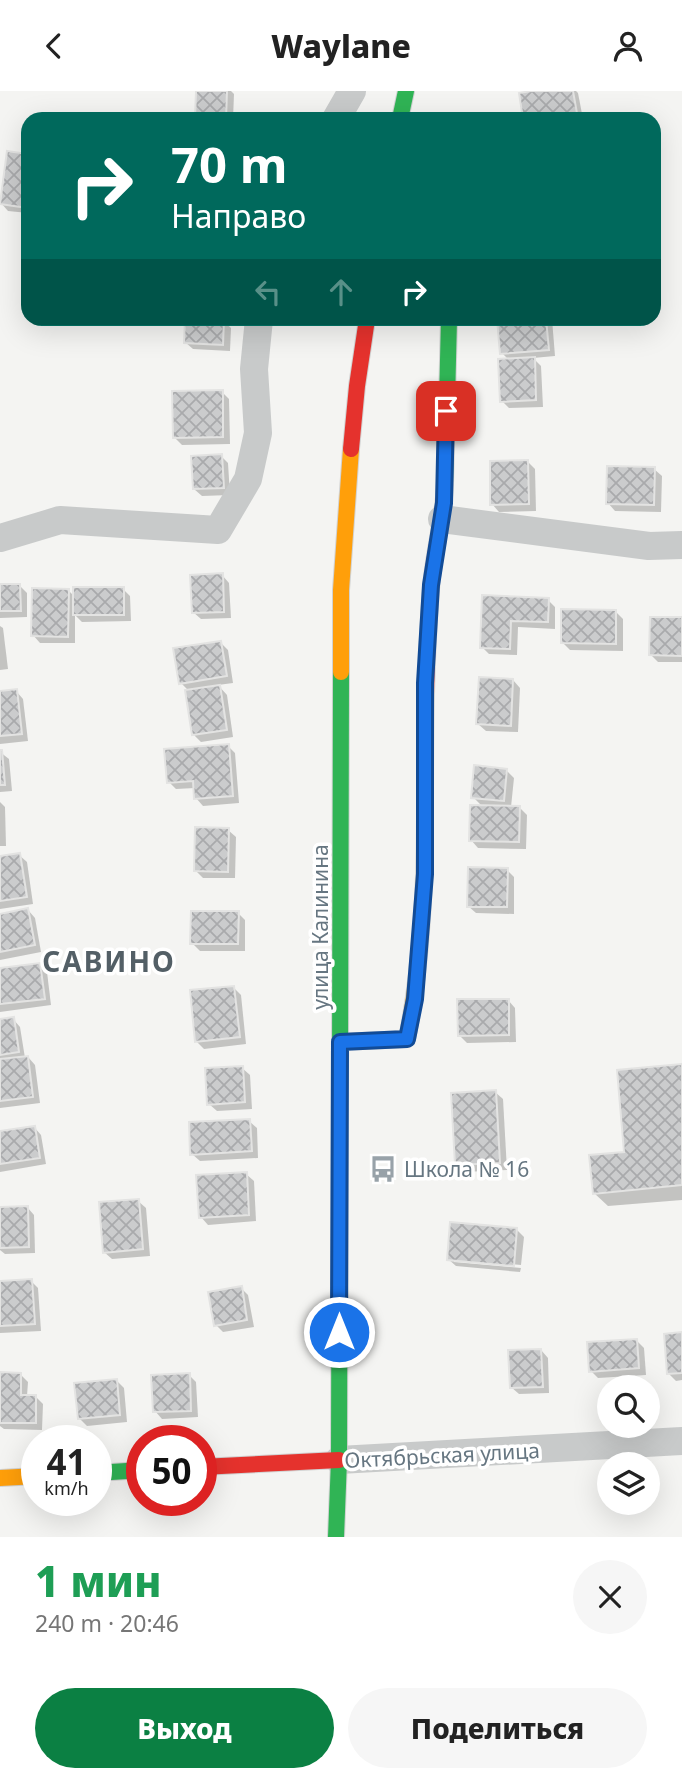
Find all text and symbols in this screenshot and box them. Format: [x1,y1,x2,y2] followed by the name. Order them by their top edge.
[271,24,411,67] text: Waylane
[35,27,73,65] icon: back
[609,27,647,65] icon: person
[171,131,288,197] text: 70 m
[56,140,147,231] icon: right
[171,194,306,237] text: Направо
[249,273,287,311] icon: left
[322,273,360,311] icon: ahead
[395,273,433,311] icon: right
[416,381,476,441] pin
[427,392,465,430] icon: arrive
[306,844,334,1010] street label: улица Калинина
[42,942,176,980] district label: САВИНО
[368,1154,398,1184] bus stop icon: Школа № 16
[404,1155,529,1183] place label: Школа № 16
[302,1295,376,1369] position arrow
[597,1375,660,1515] map controls
[597,1375,660,1438] button: search
[126,1425,217,1516] speed limit sign: 50
[344,1436,540,1474] street label: Октябрьская улица
[46,1438,87,1485] text: 41
[597,1452,660,1515] button: layers
[44,1476,89,1500] text: km/h
[35,1552,162,1609] text: 1 мин
[573,1560,647,1634] button: close
[35,1607,179,1639] text: 240 m · 20:46
[35,1688,334,1768] button: Выход
[348,1688,647,1768] button: Поделиться

